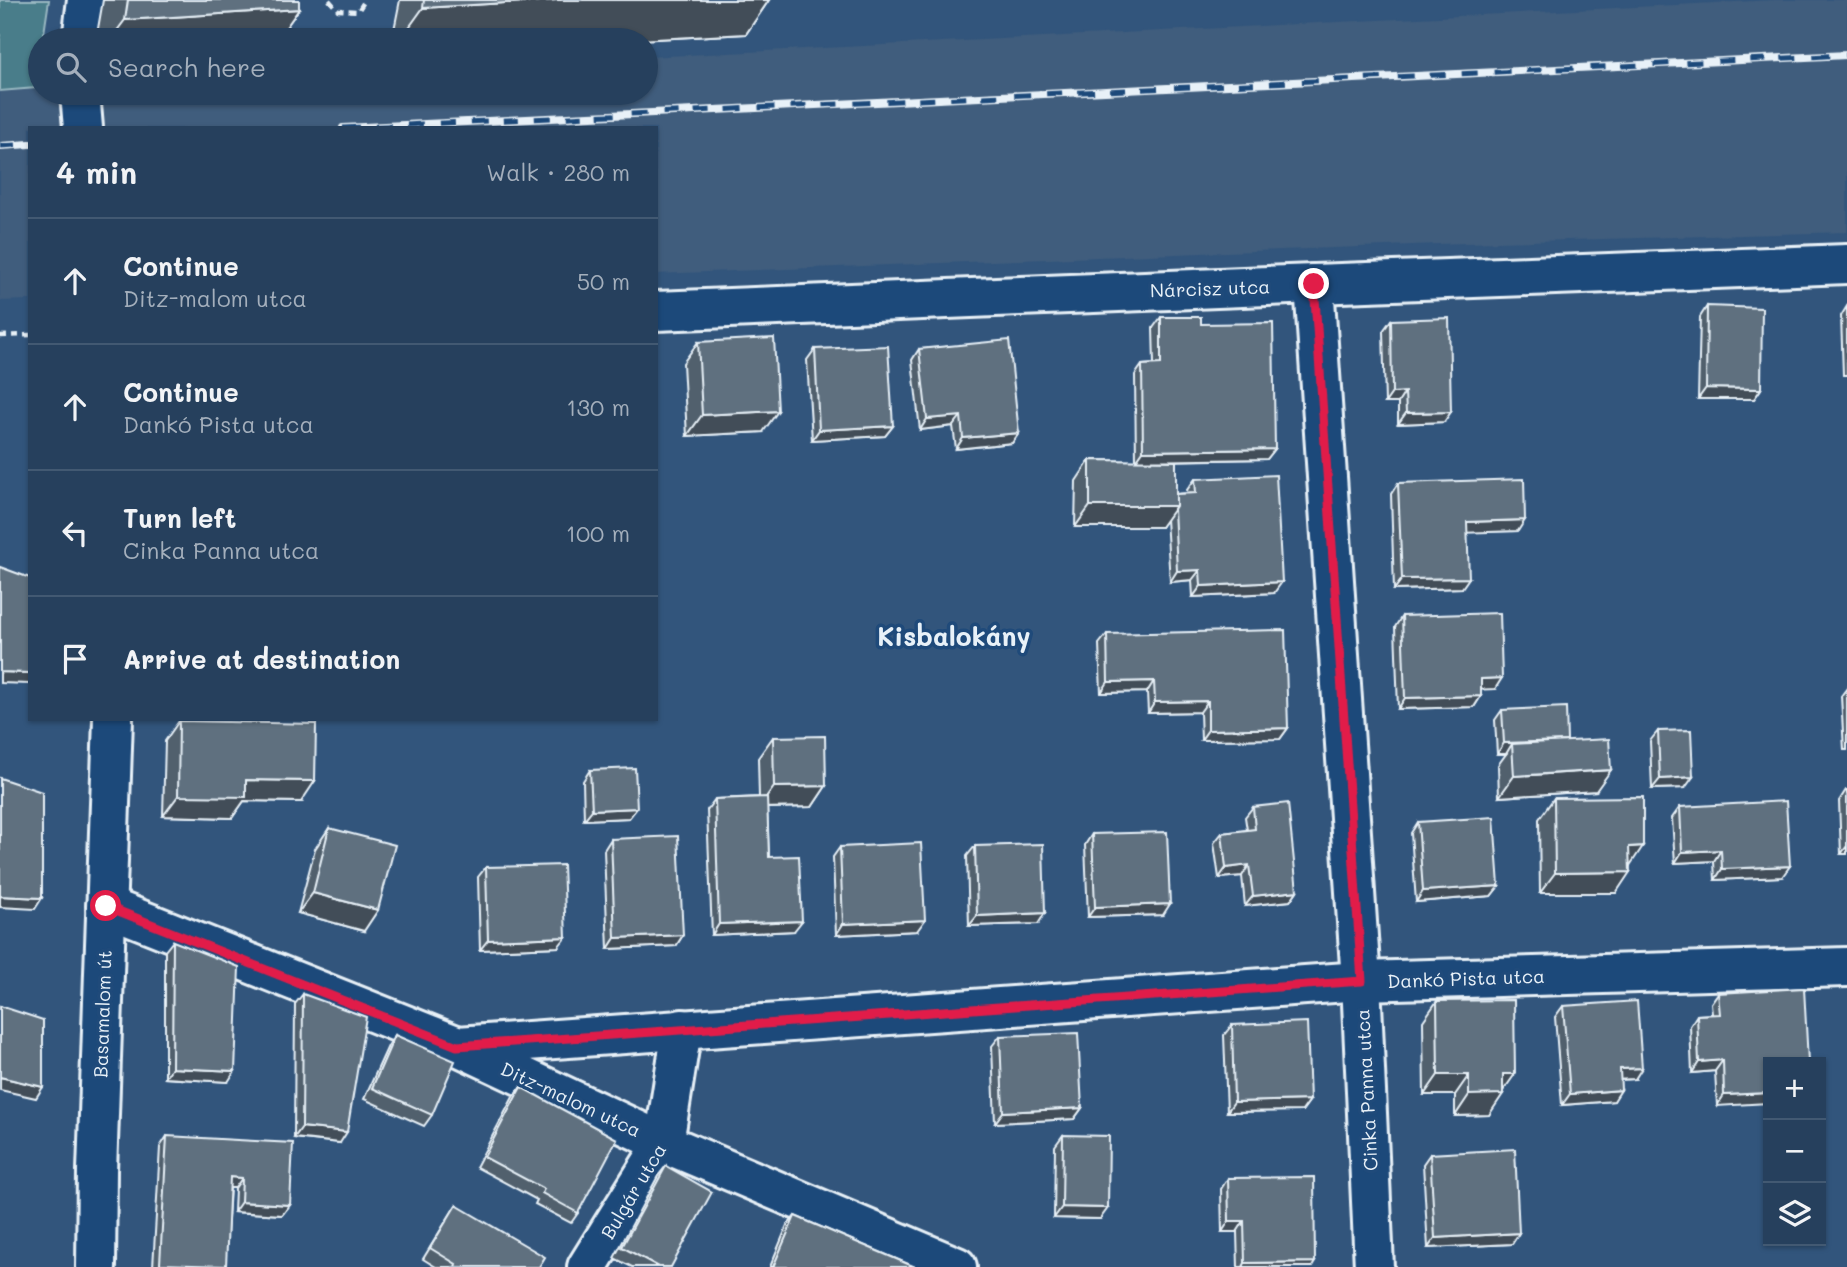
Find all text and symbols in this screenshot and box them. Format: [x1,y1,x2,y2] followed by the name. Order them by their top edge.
[28,28,658,105] search box
[52,48,90,86] icon: search
[108,50,266,84] text: Search here
[56,152,137,192] text: 4 min
[486,157,630,187] text: Walk · 280 m
[123,249,239,283] text: Continue
[56,262,94,300] icon: ahead
[577,266,630,296] text: 50 m
[1298,268,1329,299] route end
[1150,273,1270,303] street label: Nárcisz utca
[123,283,307,313] text: Ditz-malom utca
[123,375,239,409] text: Continue
[56,388,94,426] icon: ahead
[566,392,630,422] text: 130 m
[123,409,314,439] text: Dankó Pista utca
[123,501,236,535] text: Turn left
[56,514,94,552] icon: left
[566,518,630,548] text: 100 m
[123,535,319,565] text: Cinka Panna utca
[877,619,1031,653] district label: Kisbalokány
[56,640,94,678] icon: arrive
[123,642,400,676] text: Arrive at destination
[90,890,121,921] route start
[87,950,117,1078] street label: Basamalom út
[1387,963,1545,993] street label: Dankó Pista utca
[1349,1008,1383,1172] street label: Cinka Panna utca
[497,1056,645,1142] street label: Ditz-malom utca
[1763,1057,1826,1246] map controls
[1763,1057,1826,1120] button: +
[1763,1120,1826,1183] button: −
[595,1139,671,1243] street label: Bulgár utca
[1763,1183,1826,1246] button: layers

